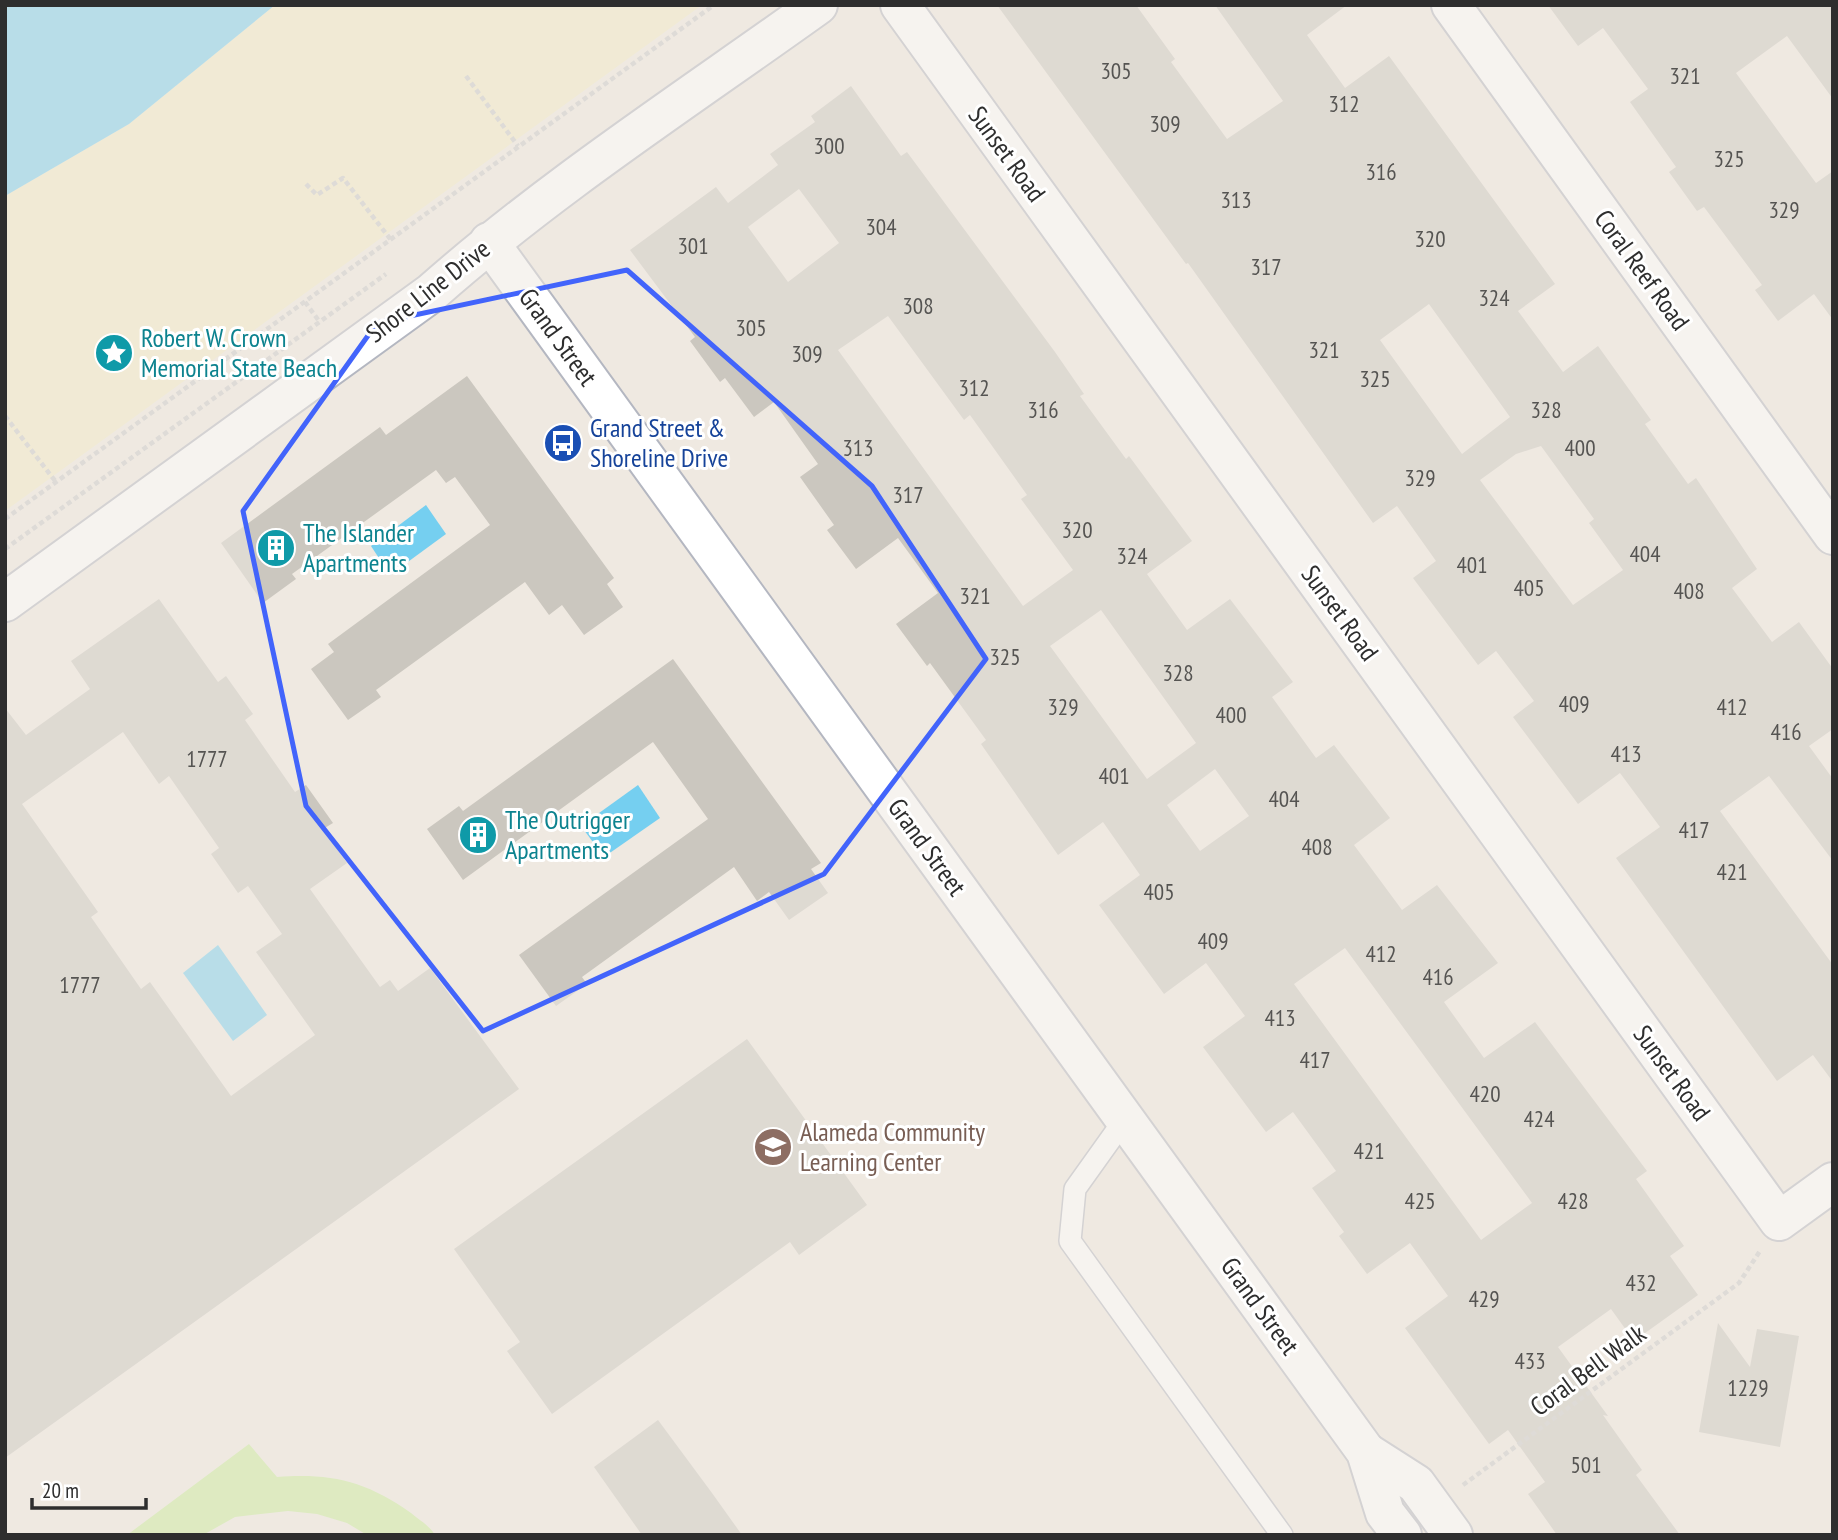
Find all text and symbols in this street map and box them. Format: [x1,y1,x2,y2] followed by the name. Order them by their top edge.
[1100,56,1132,85] house number: 305
[1669,61,1701,90] house number: 321
[1328,89,1360,118] house number: 312
[962,99,1053,208] street label: Sunset Road
[1149,109,1181,138] house number: 309
[813,131,845,160] house number: 300
[1713,144,1745,173] house number: 325
[1365,157,1397,186] house number: 316
[1220,185,1252,214] house number: 313
[1768,195,1800,224] house number: 329
[1588,203,1697,336] street label: Coral Reef Road
[865,212,897,241] house number: 304
[1414,224,1446,253] house number: 320
[677,231,709,260] house number: 301
[359,232,496,349] street label: Shore Line Drive
[1250,252,1282,281] house number: 317
[512,282,605,392] street label: Grand Street
[1478,283,1510,312] house number: 324
[902,291,934,320] house number: 308
[735,313,767,342] house number: 305
[141,321,337,384] place label: Robert W. Crown Memorial State Beach
[93,332,135,374] place icon: Robert W. Crown Memorial State Beach
[1308,335,1340,364] house number: 321
[791,339,823,368] house number: 309
[1359,364,1391,393] house number: 325
[958,373,990,402] house number: 312
[1027,395,1059,424] house number: 316
[1530,395,1562,424] house number: 328
[590,411,728,474] place label: Grand Street & Shoreline Drive
[542,422,584,464] bus stop icon: Grand Street & Shoreline Drive
[842,433,874,462] house number: 313
[1564,433,1596,462] house number: 400
[1404,463,1436,492] house number: 329
[892,480,924,509] house number: 317
[1061,515,1093,544] house number: 320
[303,516,414,579] place label: The Islander Apartments
[255,527,297,569] building icon: The Islander Apartments
[1629,539,1661,568] house number: 404
[1116,541,1148,570] house number: 324
[1456,550,1488,579] house number: 401
[1295,558,1386,667] street label: Sunset Road
[1513,573,1545,602] house number: 405
[1673,576,1705,605] house number: 408
[959,581,991,610] house number: 321
[989,642,1021,671] house number: 325
[1162,658,1194,687] house number: 328
[1558,689,1590,718] house number: 409
[1047,692,1079,721] house number: 329
[1716,692,1748,721] house number: 412
[1215,700,1247,729] house number: 400
[1770,717,1802,746] house number: 416
[1610,739,1642,768] house number: 413
[186,744,228,773] house number: 1777
[1098,761,1130,790] house number: 401
[1268,784,1300,813] house number: 404
[881,792,974,902] street label: Grand Street
[505,803,630,866] place label: The Outrigger Apartments
[457,814,499,856] building icon: The Outrigger Apartments
[1678,815,1710,844] house number: 417
[1301,832,1333,861] house number: 408
[1716,857,1748,886] house number: 421
[1143,877,1175,906] house number: 405
[1197,926,1229,955] house number: 409
[1365,939,1397,968] house number: 412
[1422,962,1454,991] house number: 416
[59,970,101,999] house number: 1777
[1264,1003,1296,1032] house number: 413
[1627,1018,1718,1127] street label: Sunset Road
[1299,1045,1331,1074] house number: 417
[1469,1079,1501,1108] house number: 420
[1523,1104,1555,1133] house number: 424
[800,1115,985,1178] place label: Alameda Community Learning Center
[752,1126,794,1168] school or university icon: Alameda Community Learning Center
[1353,1136,1385,1165] house number: 421
[1404,1186,1436,1215] house number: 425
[1557,1186,1589,1215] house number: 428
[1214,1251,1307,1361] street label: Grand Street
[1625,1268,1657,1297] house number: 432
[1468,1284,1500,1313] house number: 429
[1523,1317,1652,1423] street label: Coral Bell Walk
[1514,1346,1546,1375] house number: 433
[1727,1373,1769,1402] house number: 1229
[1570,1450,1602,1479] house number: 501
[32,1466,145,1510] scale bar
[42,1477,79,1504] text: 20 m

